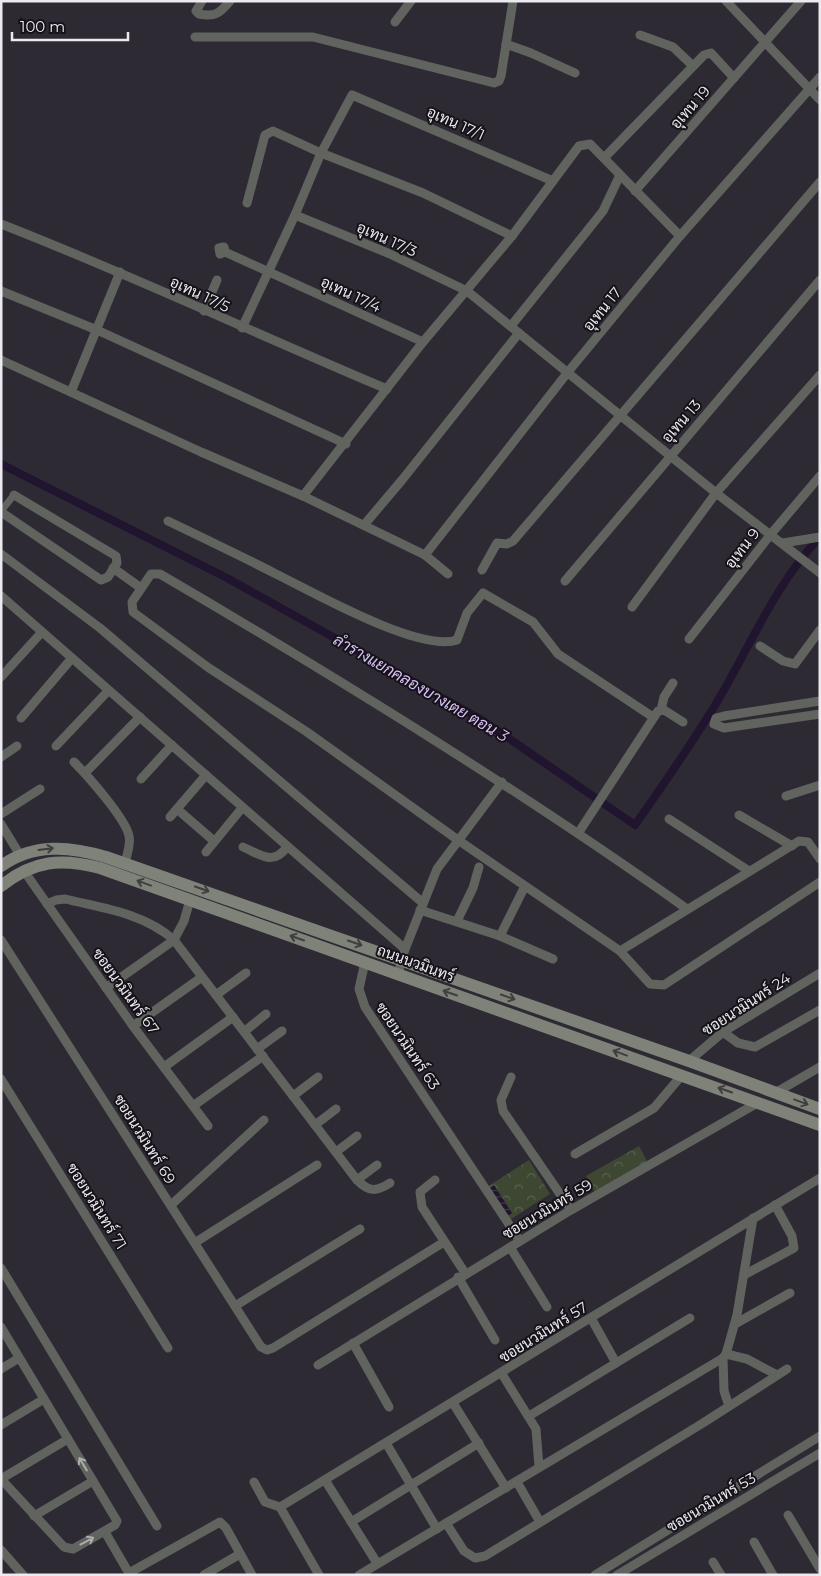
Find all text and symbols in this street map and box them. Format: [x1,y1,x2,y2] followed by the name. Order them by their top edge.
[12,10,129,42] scale bar
[20,17,65,36] text: 100 m
[666,81,716,134] street label: อุเทน 19
[423,102,488,146] street label: อุเทน 17/1
[353,217,420,262] street label: อุเทน 17/3
[166,272,233,318] street label: อุเทน 17/5
[317,272,384,318] street label: อุเทน 17/4
[579,283,627,336] street label: อุเทน 17
[657,396,706,448] street label: อุเทน 13
[720,524,765,573] street label: อุเทน 9
[330,630,513,746] water label: ลำรางแยกคลองบางเตย ตอน 3
[37,844,53,854] one-way arrow
[137,878,152,887] one-way arrow
[193,885,209,894] one-way arrow
[290,933,305,942] one-way arrow
[347,939,362,948] one-way arrow
[375,940,457,986] street label: ถนนนวมินทร์
[88,944,164,1038] street label: ซอยนวมินทร์ 67
[698,968,794,1040] street label: ซอยนวมินทร์ 24
[443,988,458,997] one-way arrow
[500,993,516,1002] one-way arrow
[372,999,444,1093] street label: ซอยนวมินทร์ 63
[612,1048,628,1057] one-way arrow
[717,1085,733,1094] one-way arrow
[110,1091,180,1187] street label: ซอยนวมินทร์ 69
[792,1098,808,1107] one-way arrow
[63,1159,131,1253] street label: ซอยนวมินทร์ 71
[499,1175,595,1243] street label: ซอยนวมินทร์ 59
[495,1297,591,1367] street label: ซอยนวมินทร์ 57
[77,1457,87,1471] one-way arrow
[663,1468,759,1536] street label: ซอยนวมินทร์ 53
[79,1536,94,1545] one-way arrow

